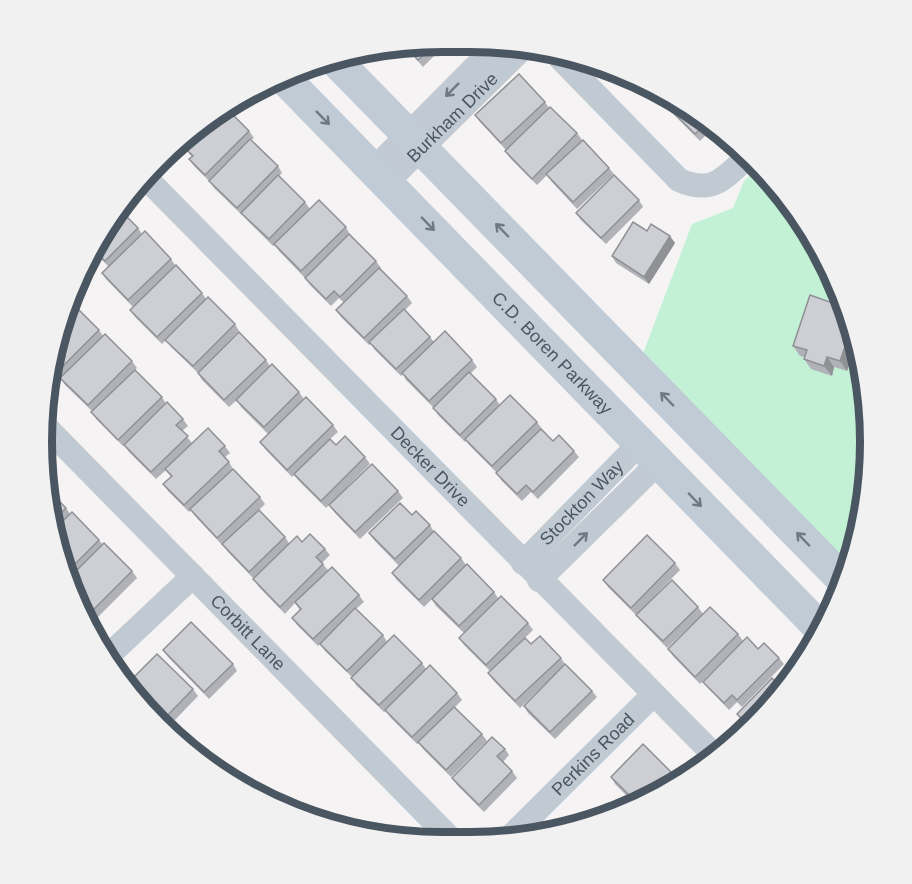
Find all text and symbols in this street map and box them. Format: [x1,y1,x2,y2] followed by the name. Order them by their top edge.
[403,69,502,166] street label: Burkham Drive
[444,83,459,98] one-way arrow
[316,110,331,125] one-way arrow
[420,217,435,232] one-way arrow
[495,223,509,238] one-way arrow
[488,288,616,419] street label: C.D. Boren Parkway
[660,392,674,407] one-way arrow
[387,423,474,511] street label: Decker Drive
[536,456,627,549] street label: Stockton Way
[688,492,702,507] one-way arrow
[574,531,589,546] one-way arrow
[796,531,811,546] one-way arrow
[206,591,290,675] street label: Corbitt Lane
[548,709,639,800] street label: Perkins Road

